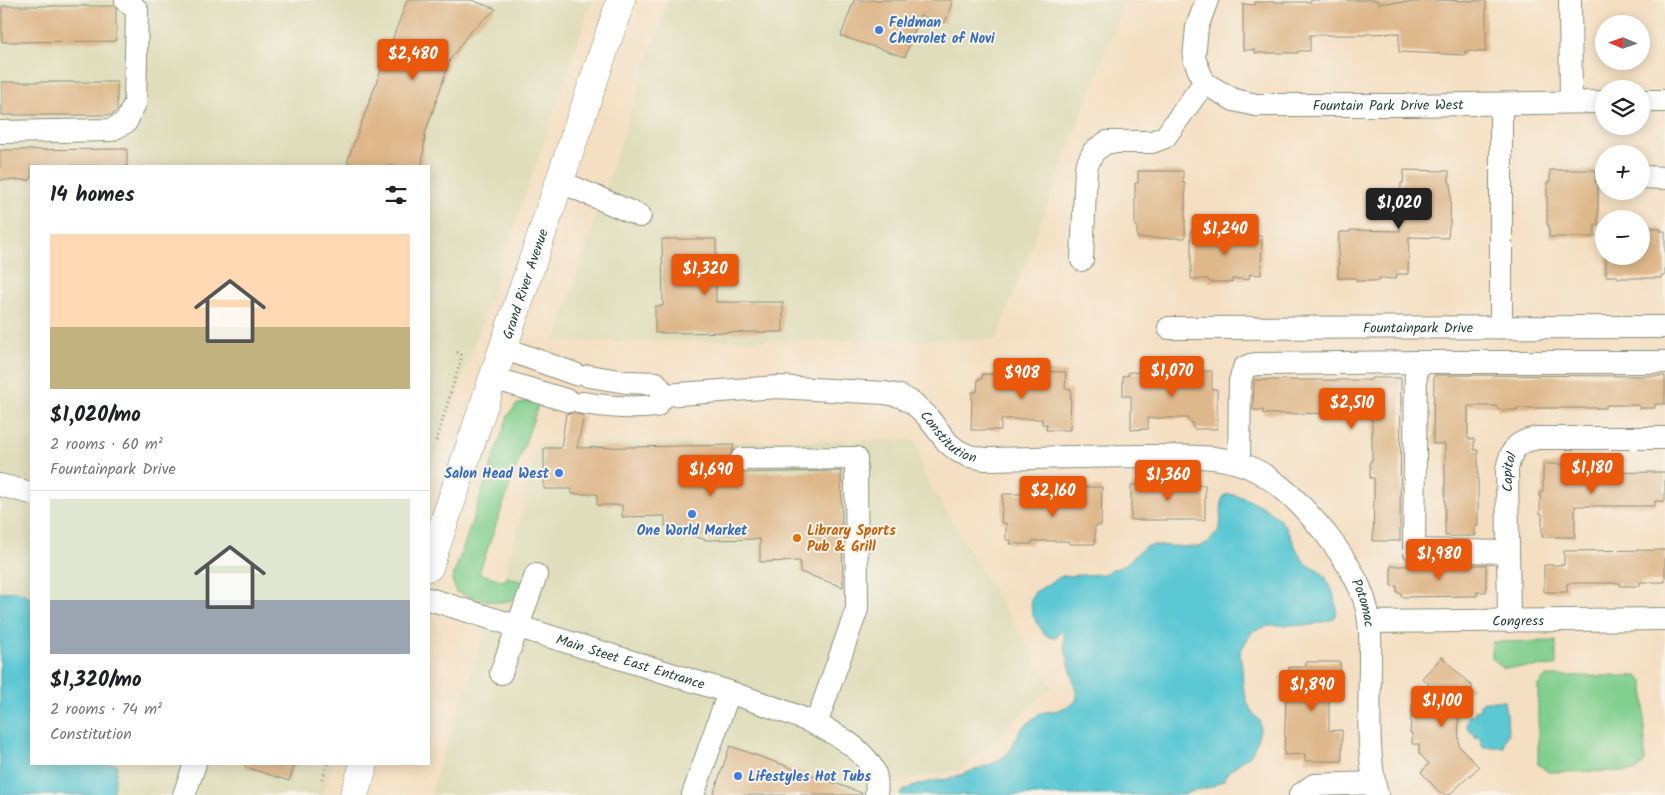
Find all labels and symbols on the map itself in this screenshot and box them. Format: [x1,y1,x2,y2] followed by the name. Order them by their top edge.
[889,12,995,50] place label: Feldman Chevrolet of Novi
[1595,15,1650,70] north arrow
[873,24,885,36] marker: Feldman Chevrolet of Novi
[372,38,454,81] pin: $2,480
[1313,94,1464,117] street label: Fountain Park Drive West
[1358,188,1440,230] pin: $1,020
[1184,214,1266,256] pin: $1,240
[497,225,555,342] street label: Grand River Avenue
[664,254,746,296] pin: $1,320
[1363,317,1474,340] street label: Fountainpark Drive
[1131,356,1213,398] pin: $1,070
[992,358,1052,400] pin: $908
[1311,388,1393,430] pin: $2,510
[914,406,978,469] street label: Constitution
[1497,448,1523,492] street label: Capitol
[1551,452,1633,495] pin: $1,180
[670,454,752,497] pin: $1,690
[1127,460,1209,502] pin: $1,360
[444,463,550,485] place label: Salon Head West
[553,467,565,479] marker: Salon Head West
[1012,476,1094,518] pin: $2,160
[686,508,698,520] marker: One World Market
[637,520,748,542] place label: One World Market
[807,520,896,558] place label: Library Sports Pub & Grill
[791,532,803,544] marker: Library Sports Pub & Grill
[1398,538,1480,581] pin: $1,980
[1345,575,1380,628] street label: Potomac
[1492,610,1544,633] street label: Congress
[553,629,708,696] street label: Main Steet East Entrance
[1271,670,1353,712] pin: $1,890
[1401,686,1483,728] pin: $1,100
[748,766,871,788] place label: Lifestyles Hot Tubs
[732,770,744,782] marker: Lifestyles Hot Tubs

